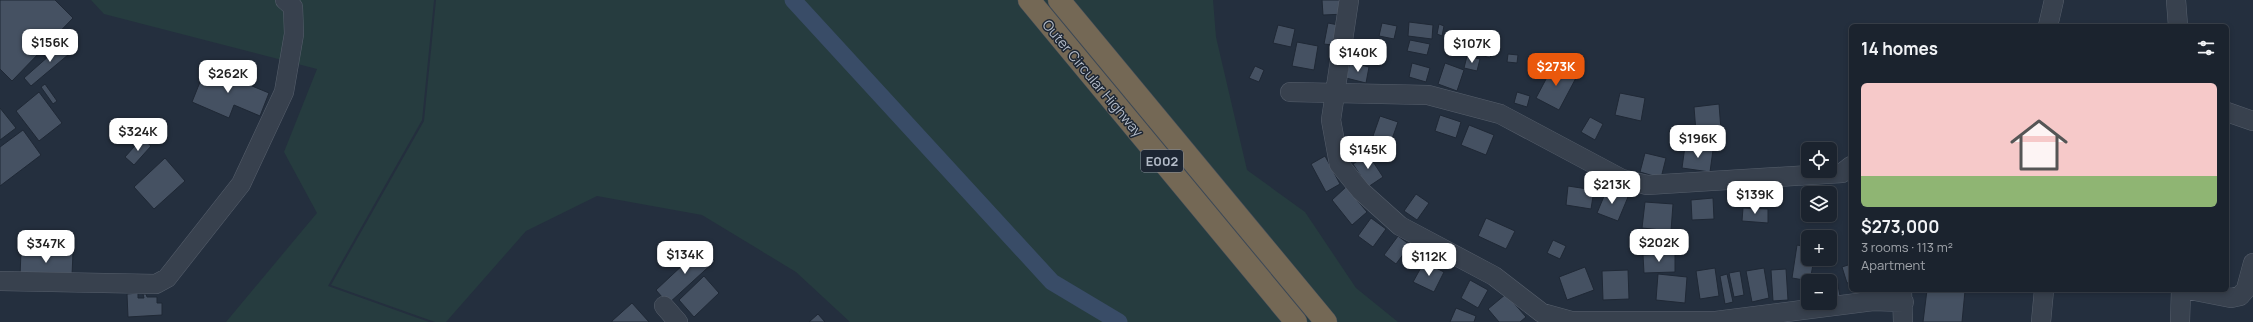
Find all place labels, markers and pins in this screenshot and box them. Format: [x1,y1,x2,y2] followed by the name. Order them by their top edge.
[22,29,78,63] pin: $156K
[1444,30,1500,64] pin: $107K
[1330,39,1386,73] pin: $140K
[1528,53,1584,87] pin: $273K
[200,60,256,94] pin: $262K
[110,118,166,152] pin: $324K
[1670,125,1726,159] pin: $196K
[1340,136,1396,170] pin: $145K
[1584,171,1640,205] pin: $213K
[1727,181,1783,215] pin: $139K
[1631,229,1687,263] pin: $202K
[18,230,74,264] pin: $347K
[657,241,713,275] pin: $134K
[1401,243,1457,277] pin: $112K

